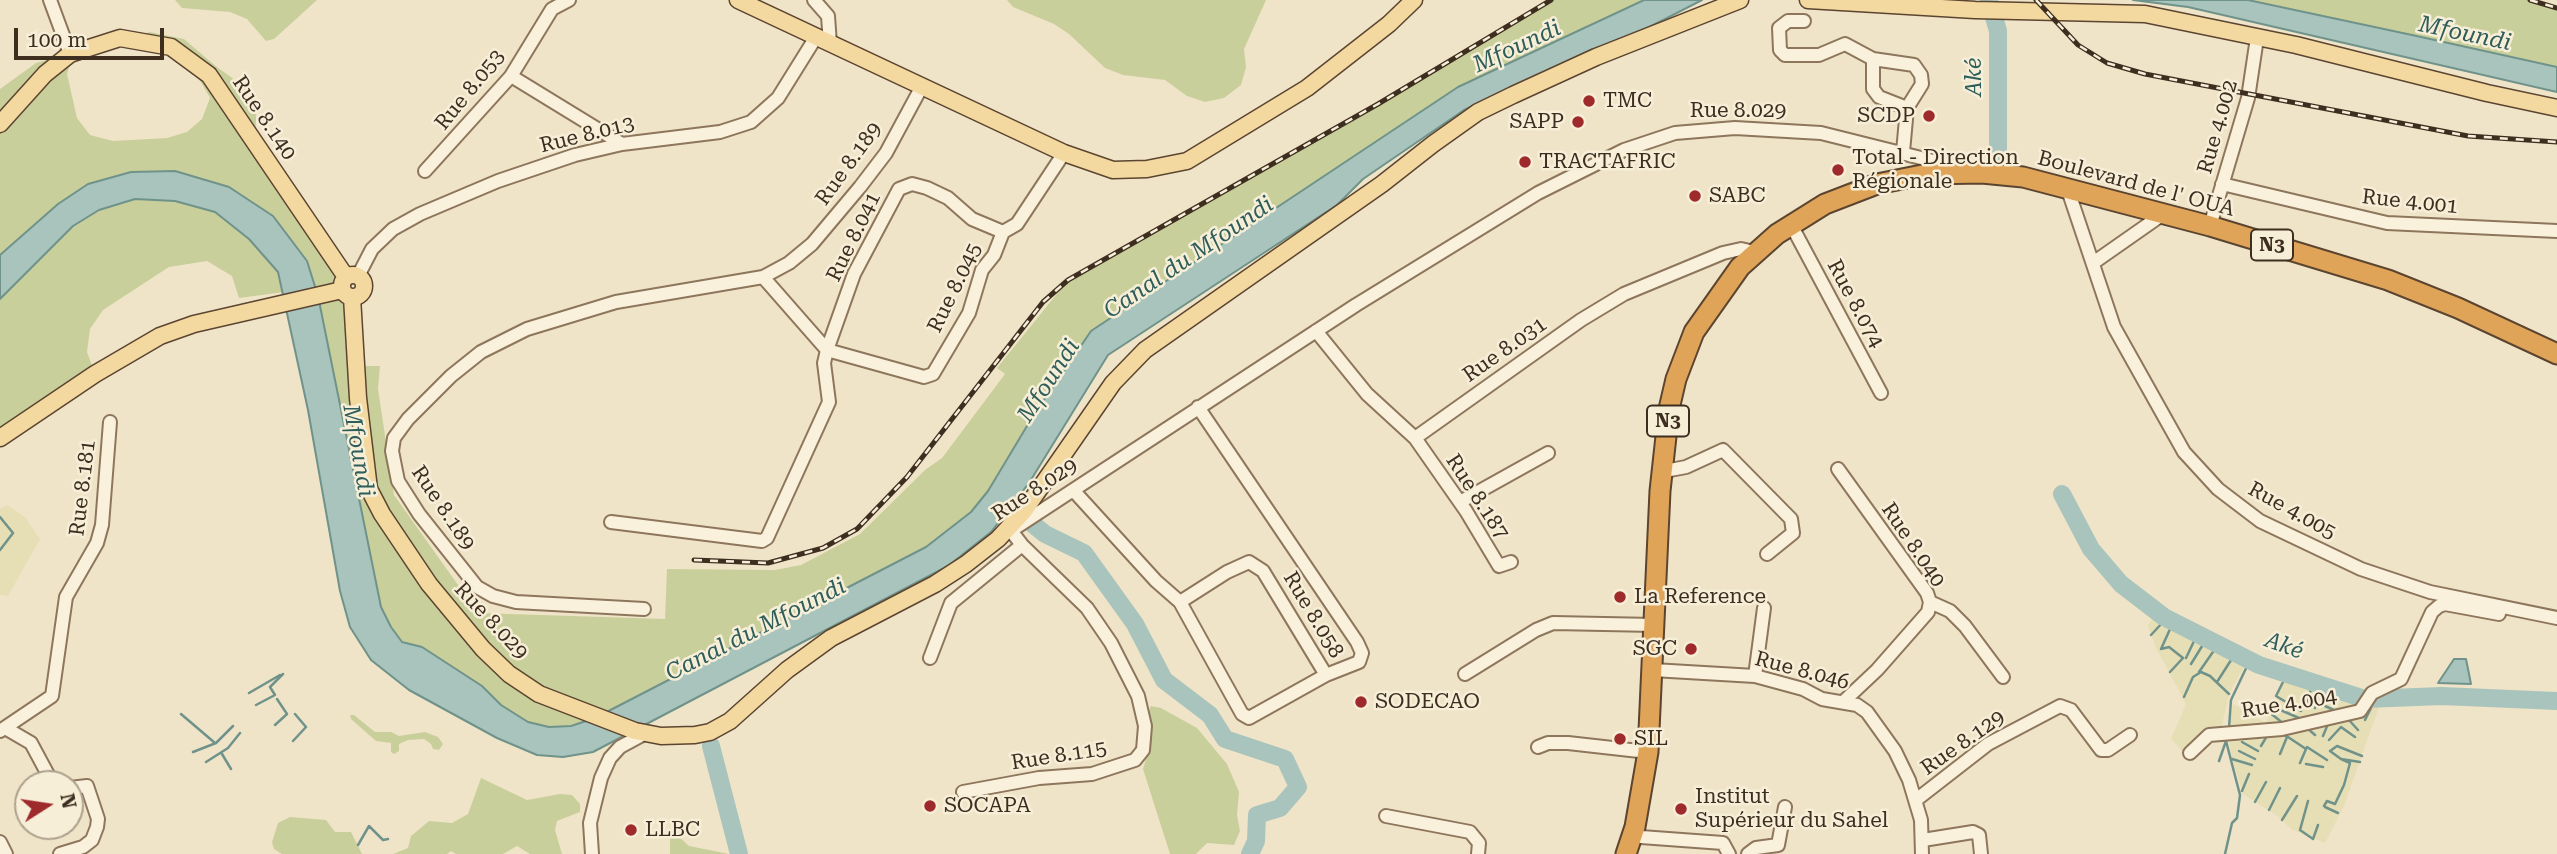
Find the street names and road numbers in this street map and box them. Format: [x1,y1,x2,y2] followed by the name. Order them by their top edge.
[430,45,510,135] street label: Rue 8.053
[227,71,301,165] street label: Rue 8.140
[2193,77,2243,177] street label: Rue 4.002
[1690,98,1786,124] street label: Rue 8.029
[537,111,637,159] street label: Rue 8.013
[810,118,888,210] street label: Rue 8.189
[2035,146,2237,222] street label: Boulevard de l' OUA
[2361,184,2459,220] street label: Rue 4.001
[822,188,886,286] street label: Rue 8.041
[2251,230,2293,260] road number: N3
[923,239,987,337] street label: Rue 8.045
[1821,255,1889,353] street label: Rue 8.074
[1458,312,1552,388] street label: Rue 8.031
[1647,406,1689,436] road number: N3
[65,439,101,537] street label: Rue 8.181
[1440,450,1514,544] street label: Rue 8.187
[988,453,1082,527] street label: Rue 8.029
[406,461,480,555] street label: Rue 8.189
[2244,477,2340,545] street label: Rue 4.005
[1876,498,1950,592] street label: Rue 8.040
[1277,567,1349,663] street label: Rue 8.058
[449,577,533,665] street label: Rue 8.029
[1752,646,1852,696] street label: Rue 8.046
[2239,684,2339,724] street label: Rue 4.004
[1916,705,2010,781] street label: Rue 8.129
[1009,736,1109,776] street label: Rue 8.115

